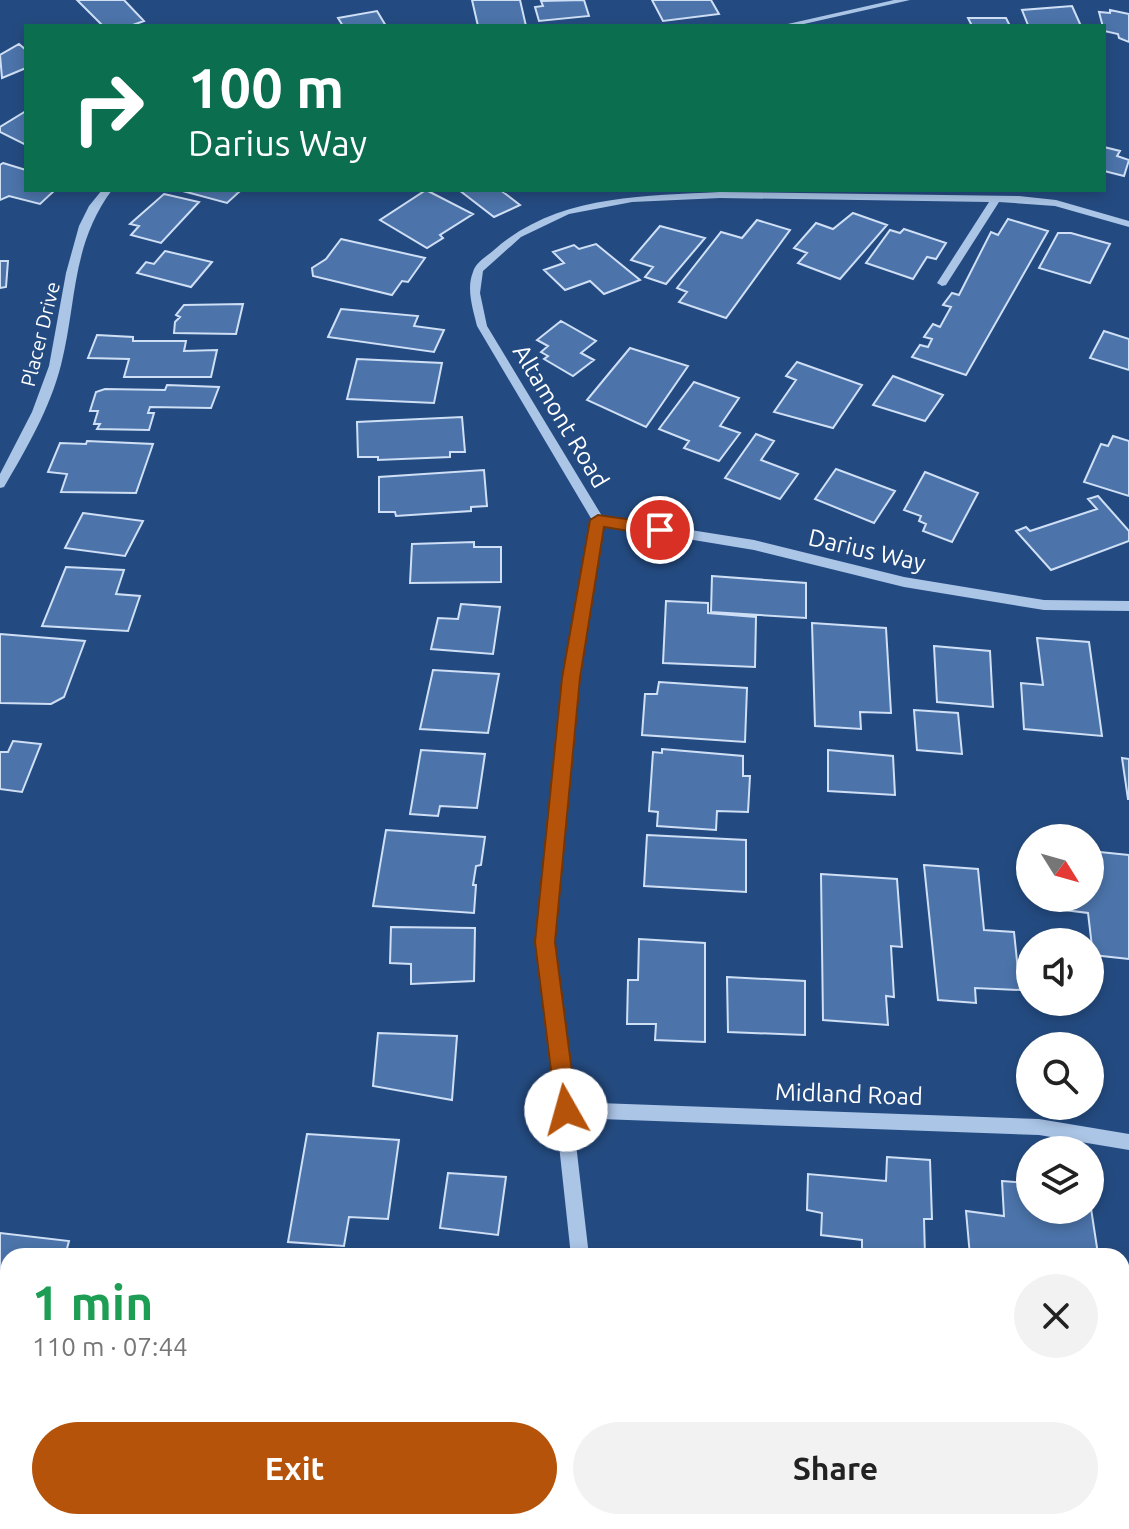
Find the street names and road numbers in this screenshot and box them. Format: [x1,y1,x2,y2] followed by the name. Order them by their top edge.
[16,279,64,389] street label: Placer Drive
[508,339,614,493] street label: Altamont Road
[806,523,929,577] street label: Darius Way
[775,1078,923,1110] street label: Midland Road

